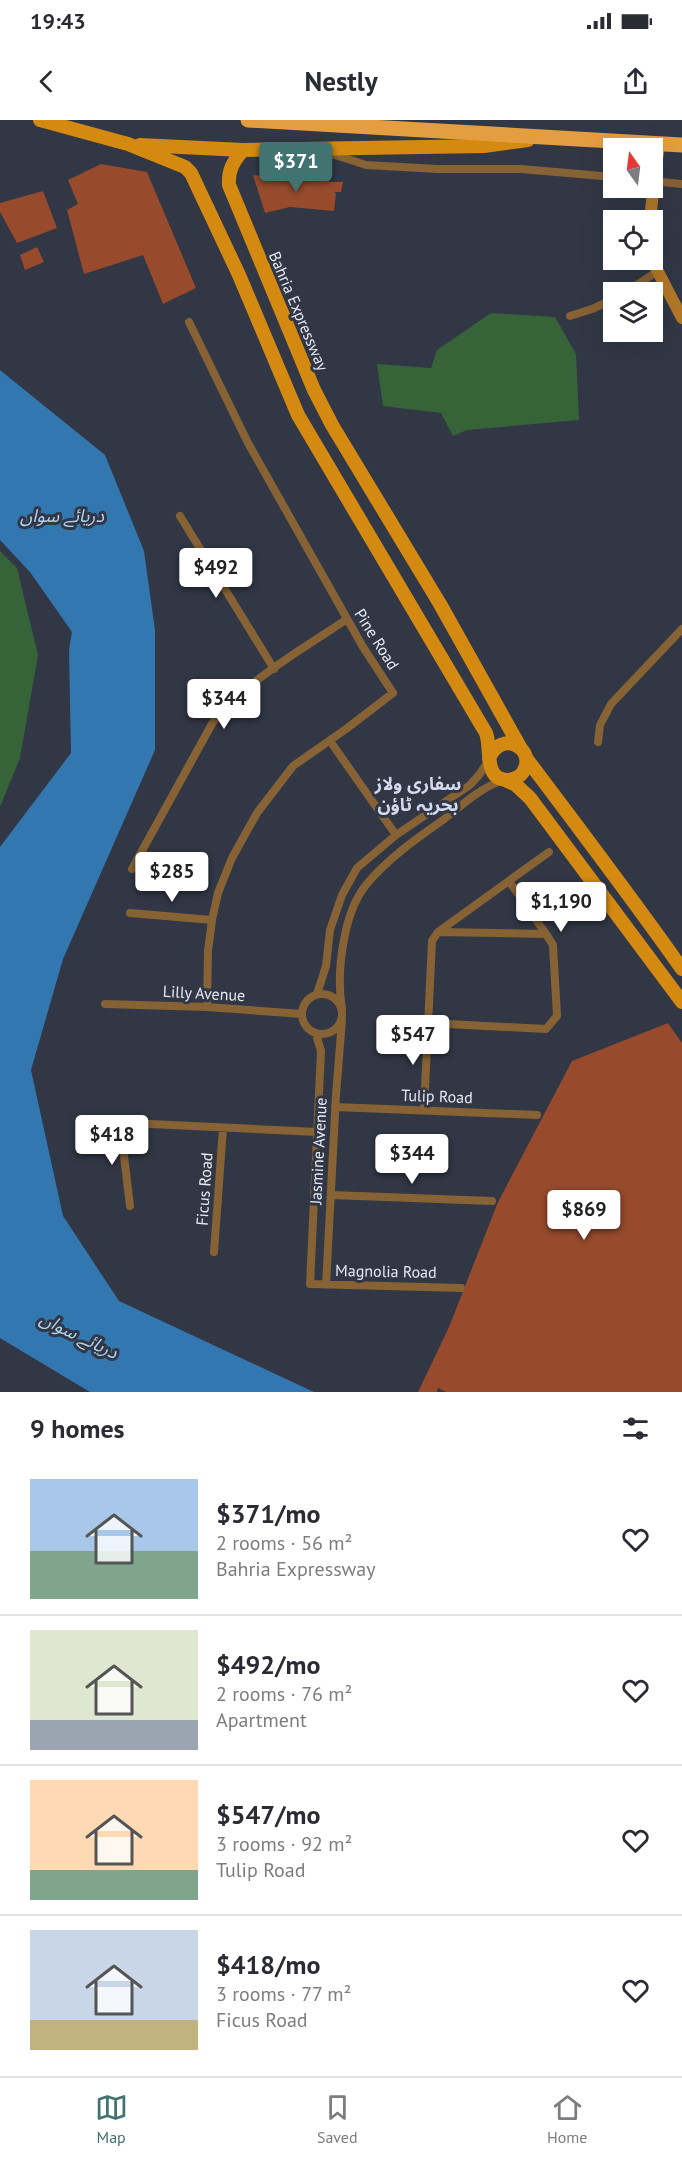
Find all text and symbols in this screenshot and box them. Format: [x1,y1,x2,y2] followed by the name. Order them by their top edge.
[30,7,86,35] text: 19:43
[304,64,378,98] text: Nestly
[30,65,63,98] icon: back
[619,65,652,98] icon: share
[603,138,663,198] north arrow
[603,138,663,342] map controls
[260,142,332,193] pin: $371
[273,148,319,174] text: $371
[603,210,663,270] button: locate
[265,248,333,374] street label: Bahria Expressway
[603,282,663,342] button: layers
[20,504,104,527] water label: دریائے سواں
[180,548,252,599] pin: $492
[193,554,239,580] text: $492
[350,605,404,673] street label: Pine Road
[188,679,260,730] pin: $344
[201,685,247,711] text: $344
[374,772,461,816] district label: سفاری ولاز بحریہ ٹاؤن
[136,852,208,903] pin: $285
[149,858,195,884] text: $285
[512,882,610,933] pin: $1,190
[530,888,592,914] text: $1,190
[162,981,246,1005] street label: Lilly Avenue
[377,1015,449,1066] pin: $547
[390,1021,436,1047] text: $547
[401,1085,473,1107] street label: Tulip Road
[305,1097,331,1206] street label: Jasmine Avenue
[76,1115,148,1166] pin: $418
[89,1121,135,1147] text: $418
[376,1134,448,1185] pin: $344
[389,1140,435,1166] text: $344
[191,1152,217,1226] street label: Ficus Road
[548,1190,620,1241] pin: $869
[561,1196,607,1222] text: $869
[335,1260,437,1282] street label: Magnolia Road
[36,1306,122,1364] water label: دریائے سواں
[30,1412,125,1445] text: 9 homes
[619,1412,652,1445] icon: filters
[216,1497,320,1530] text: $371/mo
[78,1503,150,1575] icon: home
[619,1523,652,1556] icon: heart
[216,1530,352,1556] text: 2 rooms · 56 m²
[216,1556,376,1582] text: Bahria Expressway
[216,1648,320,1681] text: $492/mo
[78,1654,150,1726] icon: home
[619,1674,652,1707] icon: heart
[216,1681,352,1707] text: 2 rooms · 76 m²
[216,1707,307,1733] text: Apartment
[216,1798,320,1831] text: $547/mo
[78,1804,150,1876] icon: home
[619,1824,652,1857] icon: heart
[216,1831,352,1857] text: 3 rooms · 92 m²
[216,1857,305,1883] text: Tulip Road
[216,1948,320,1981] text: $418/mo
[78,1954,150,2026] icon: home
[619,1974,652,2007] icon: heart
[216,1981,351,2007] text: 3 rooms · 77 m²
[216,2007,308,2033] text: Ficus Road
[95,2091,128,2147] tab: Map
[317,2091,358,2147] tab: Saved
[547,2091,587,2147] tab: Home

